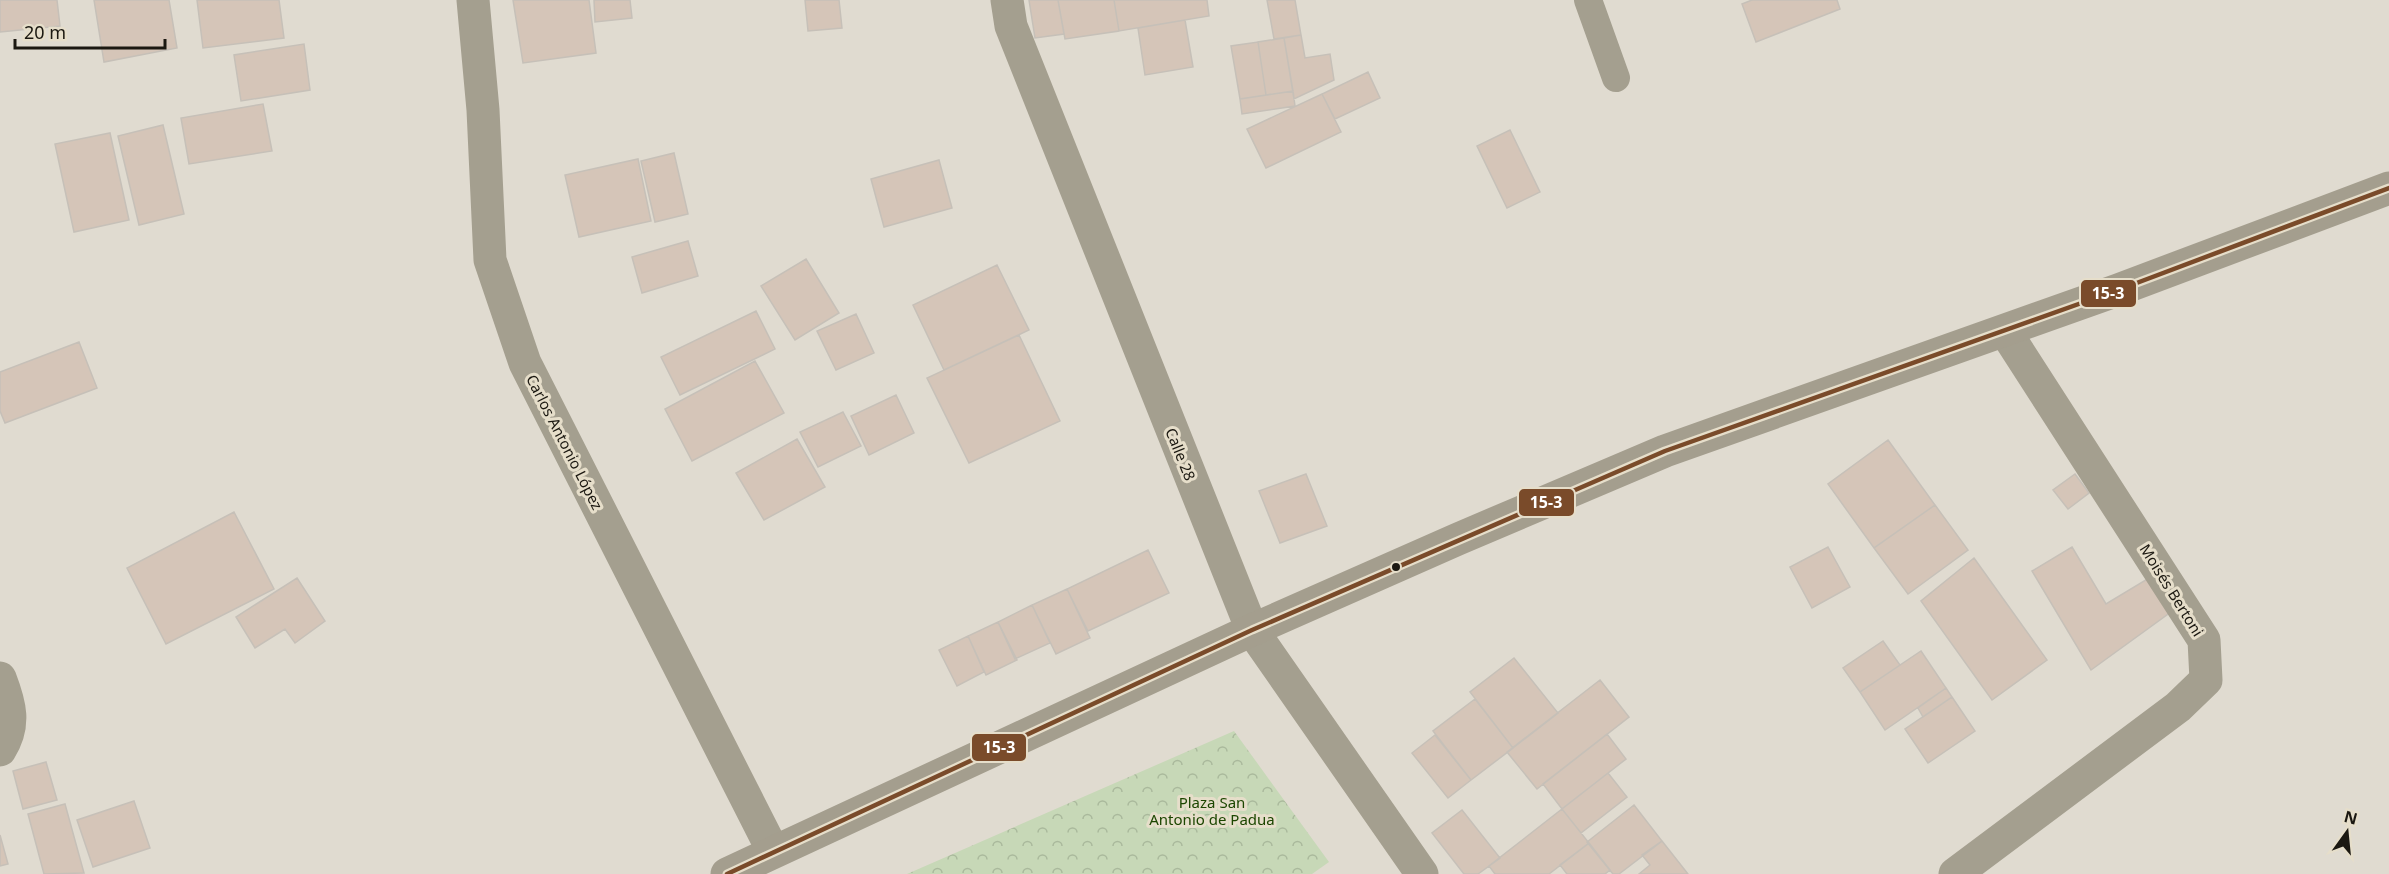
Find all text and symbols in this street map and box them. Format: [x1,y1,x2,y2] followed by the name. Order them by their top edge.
[15,12,165,50] scale bar
[24,20,66,44] text: 20 m
[2080,279,2137,308] line badge: 15-3
[2092,282,2124,304] text: 15-3
[522,371,608,513] street label: Carlos Antonio López
[1161,425,1201,483] street label: Calle 28
[1518,488,1575,517] line badge: 15-3
[1530,491,1562,513] text: 15-3
[2136,540,2208,640] street label: Moisés Bertoni
[1390,561,1402,573] unlabelled marker
[971,733,1027,762] line badge: 15-3
[983,736,1015,758] text: 15-3
[1149,792,1275,829] park label: Plaza San Antonio de Padua
[2317,802,2377,862] north arrow
[2342,805,2360,830] text: N

